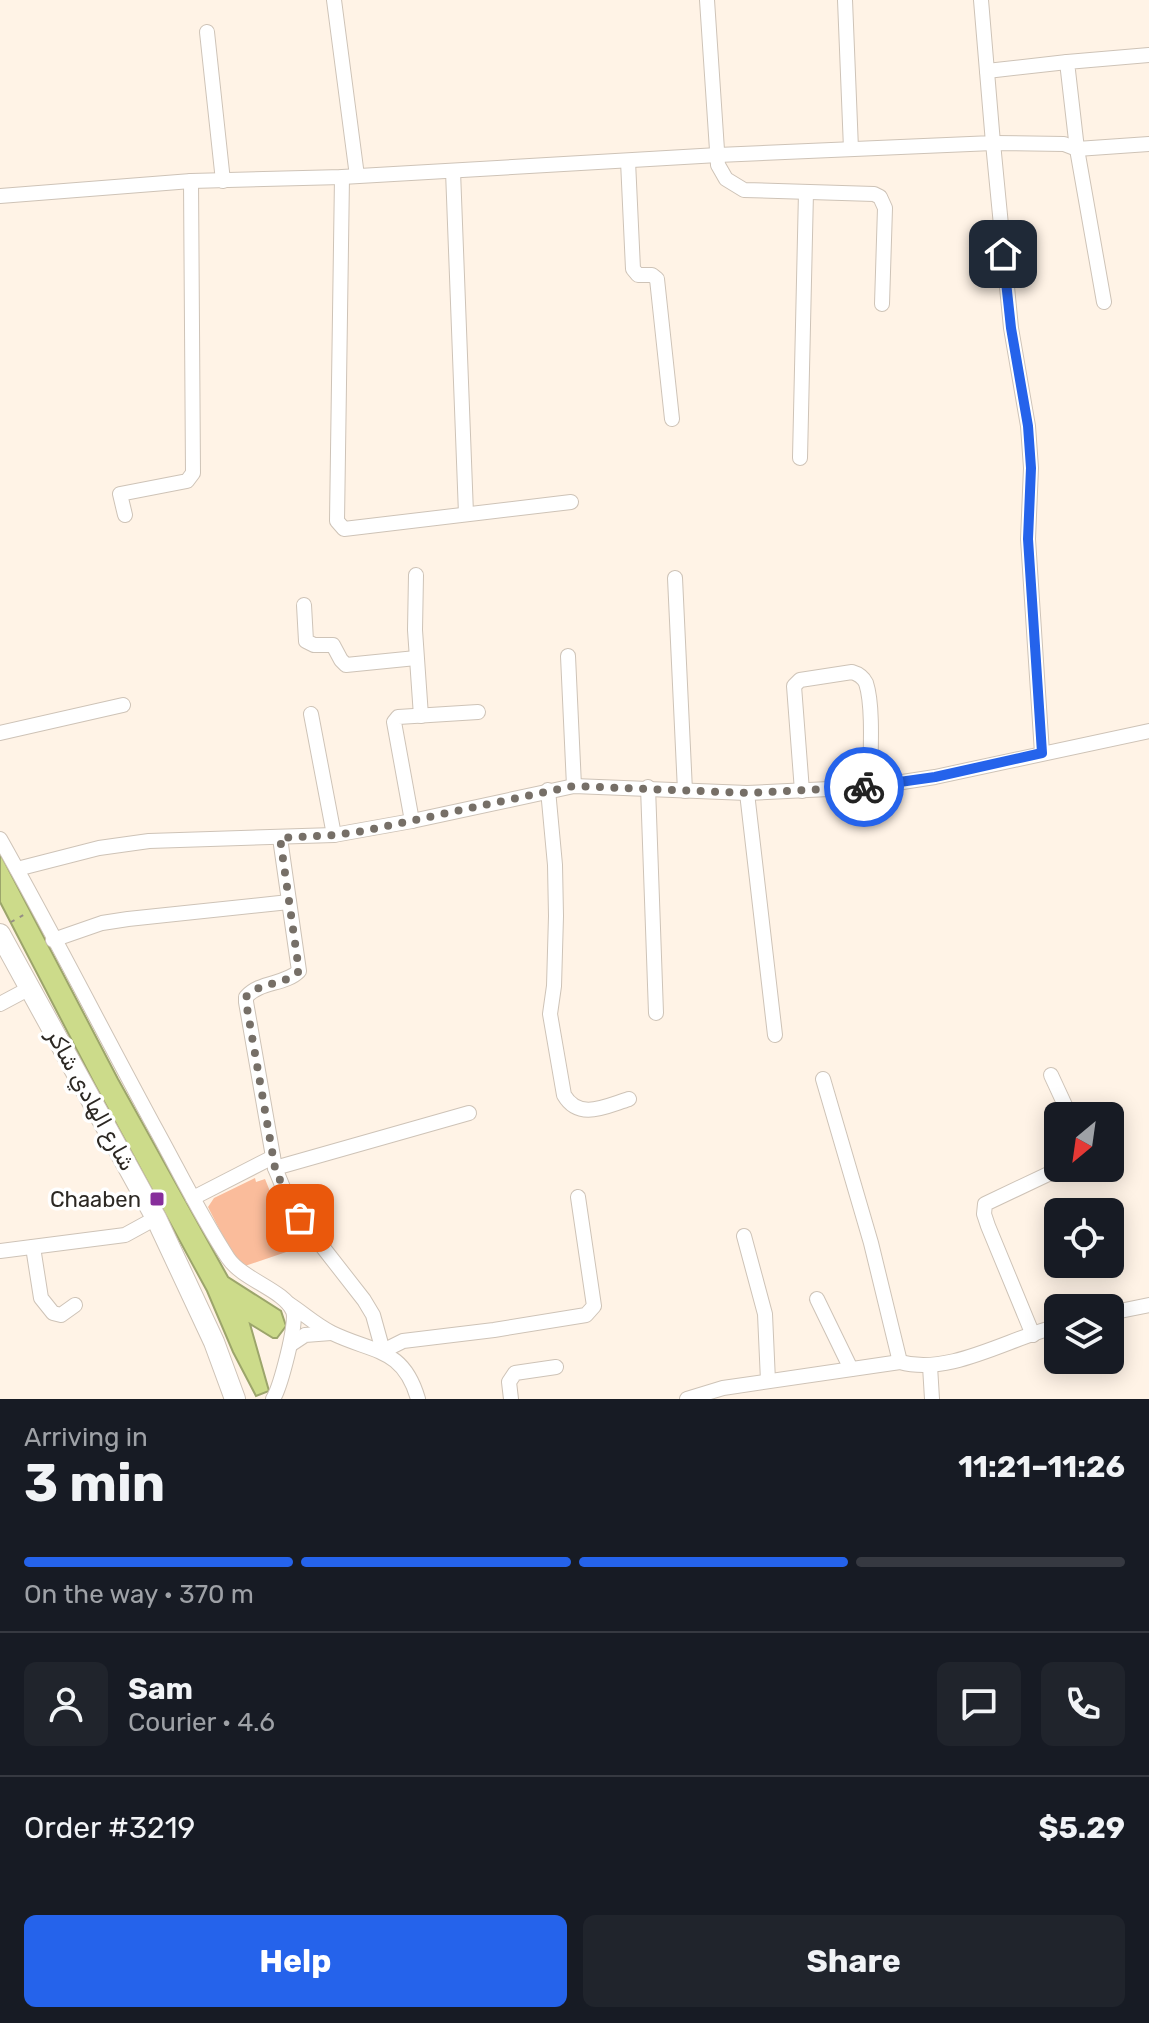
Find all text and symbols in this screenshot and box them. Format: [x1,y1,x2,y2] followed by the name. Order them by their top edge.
[969,220,1037,288] pin
[981,232,1025,276] icon: home
[824,747,904,827] courier
[842,765,886,809] icon: bike
[38,1023,141,1177] street label: شارع الهادي شاكر
[1044,1102,1124,1182] north arrow
[1044,1102,1124,1374] map controls
[266,1184,334,1252] pin
[50,1186,141,1213] place label: Chaaben
[148,1190,166,1208] marker: Chaaben
[278,1196,322,1240] icon: bag
[1044,1198,1124,1278] button: locate
[1044,1294,1124,1374] button: layers
[24,1422,148,1453] text: Arriving in
[958,1449,1125,1485] text: 11:21–11:26
[24,1452,165,1514] text: 3 min
[24,1579,254,1610] text: On the way · 370 m
[24,1662,108,1746] button: person
[937,1662,1021,1746] button: chat
[1041,1662,1125,1746] button: phone
[128,1671,193,1707] text: Sam
[128,1707,275,1738] text: Courier · 4.6
[24,1810,195,1846] text: Order #3219
[1038,1810,1125,1846] text: $5.29
[24,1915,567,2007] button: Help
[583,1915,1125,2007] button: Share

